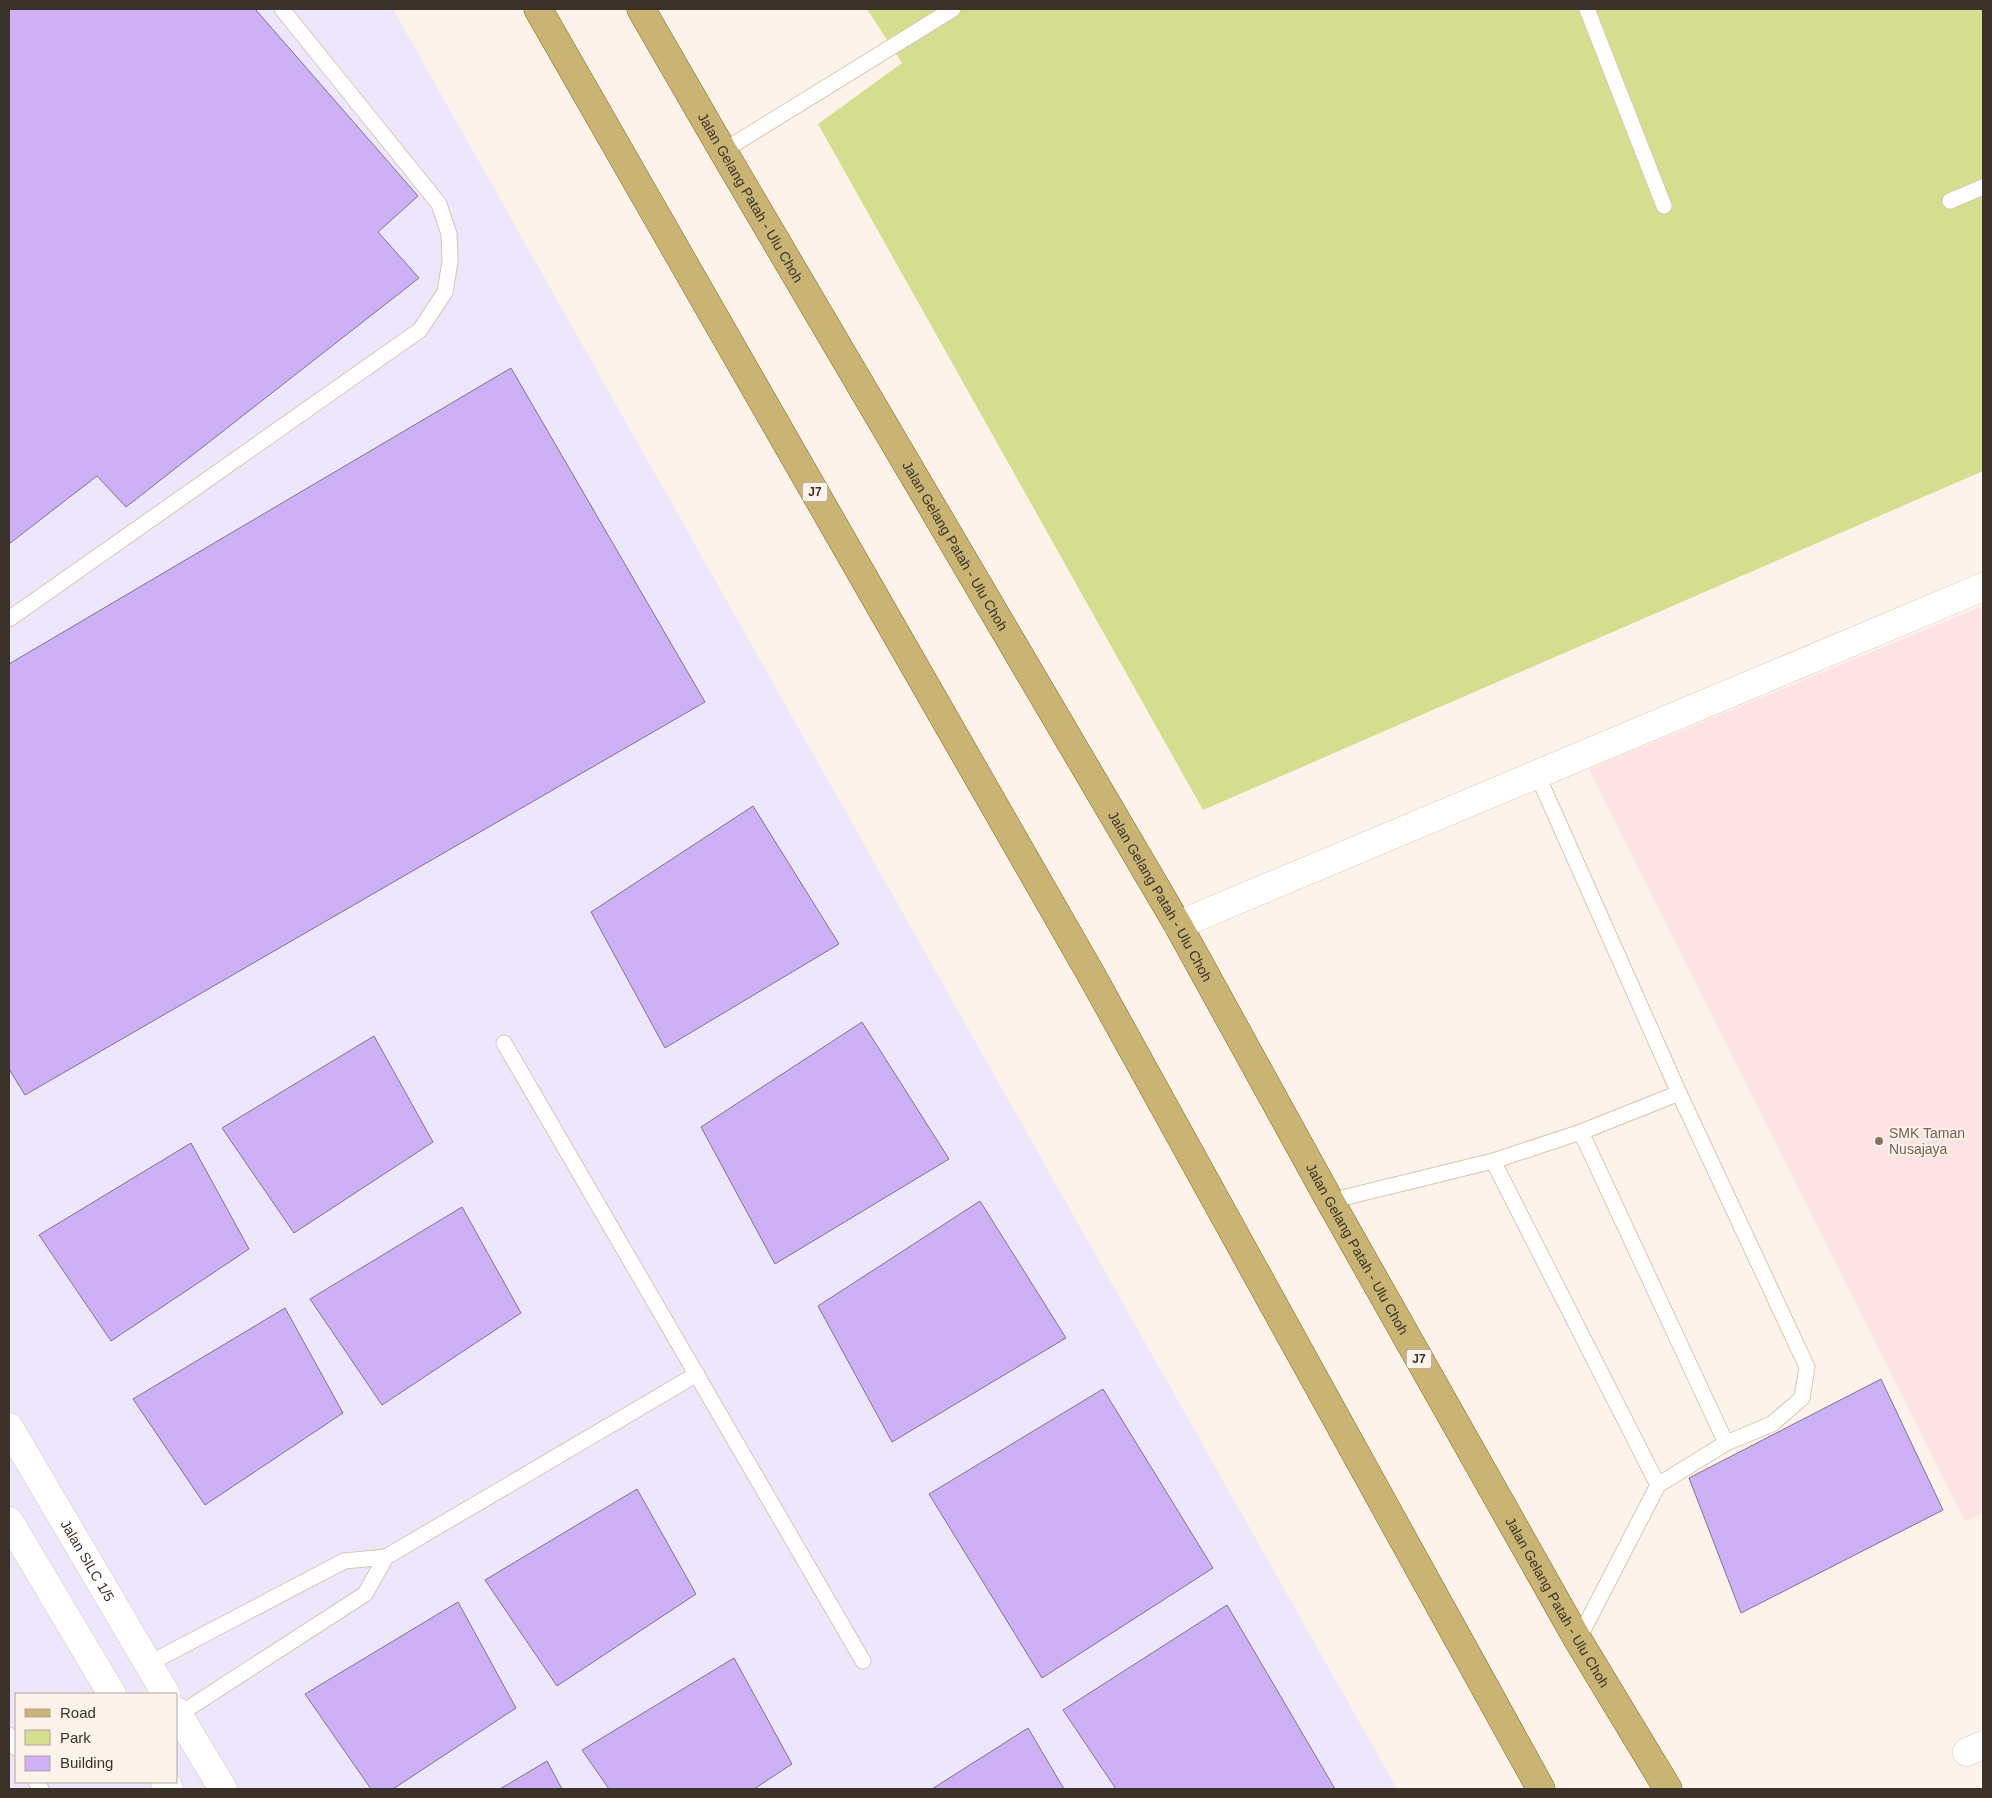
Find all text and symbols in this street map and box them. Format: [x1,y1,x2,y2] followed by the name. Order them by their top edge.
[695,110,806,285] street label: Jalan Gelang Patah - Ulu Choh
[899,458,1011,634] street label: Jalan Gelang Patah - Ulu Choh
[802,482,828,502] road number: J7
[1105,808,1215,984] street label: Jalan Gelang Patah - Ulu Choh
[1889,1125,1965,1157] place label: SMK Taman Nusajaya
[1873,1135,1885,1147] marker: SMK Taman Nusajaya
[1303,1160,1412,1337] street label: Jalan Gelang Patah - Ulu Choh
[1406,1350,1432,1368] road number: J7
[1502,1514,1613,1690] street label: Jalan Gelang Patah - Ulu Choh
[57,1517,118,1604] street label: Jalan SILC 1/5
[15,1693,178,1783] legend
[60,1704,96,1721] text: Road
[60,1729,91,1746] text: Park
[60,1754,113,1771] text: Building

